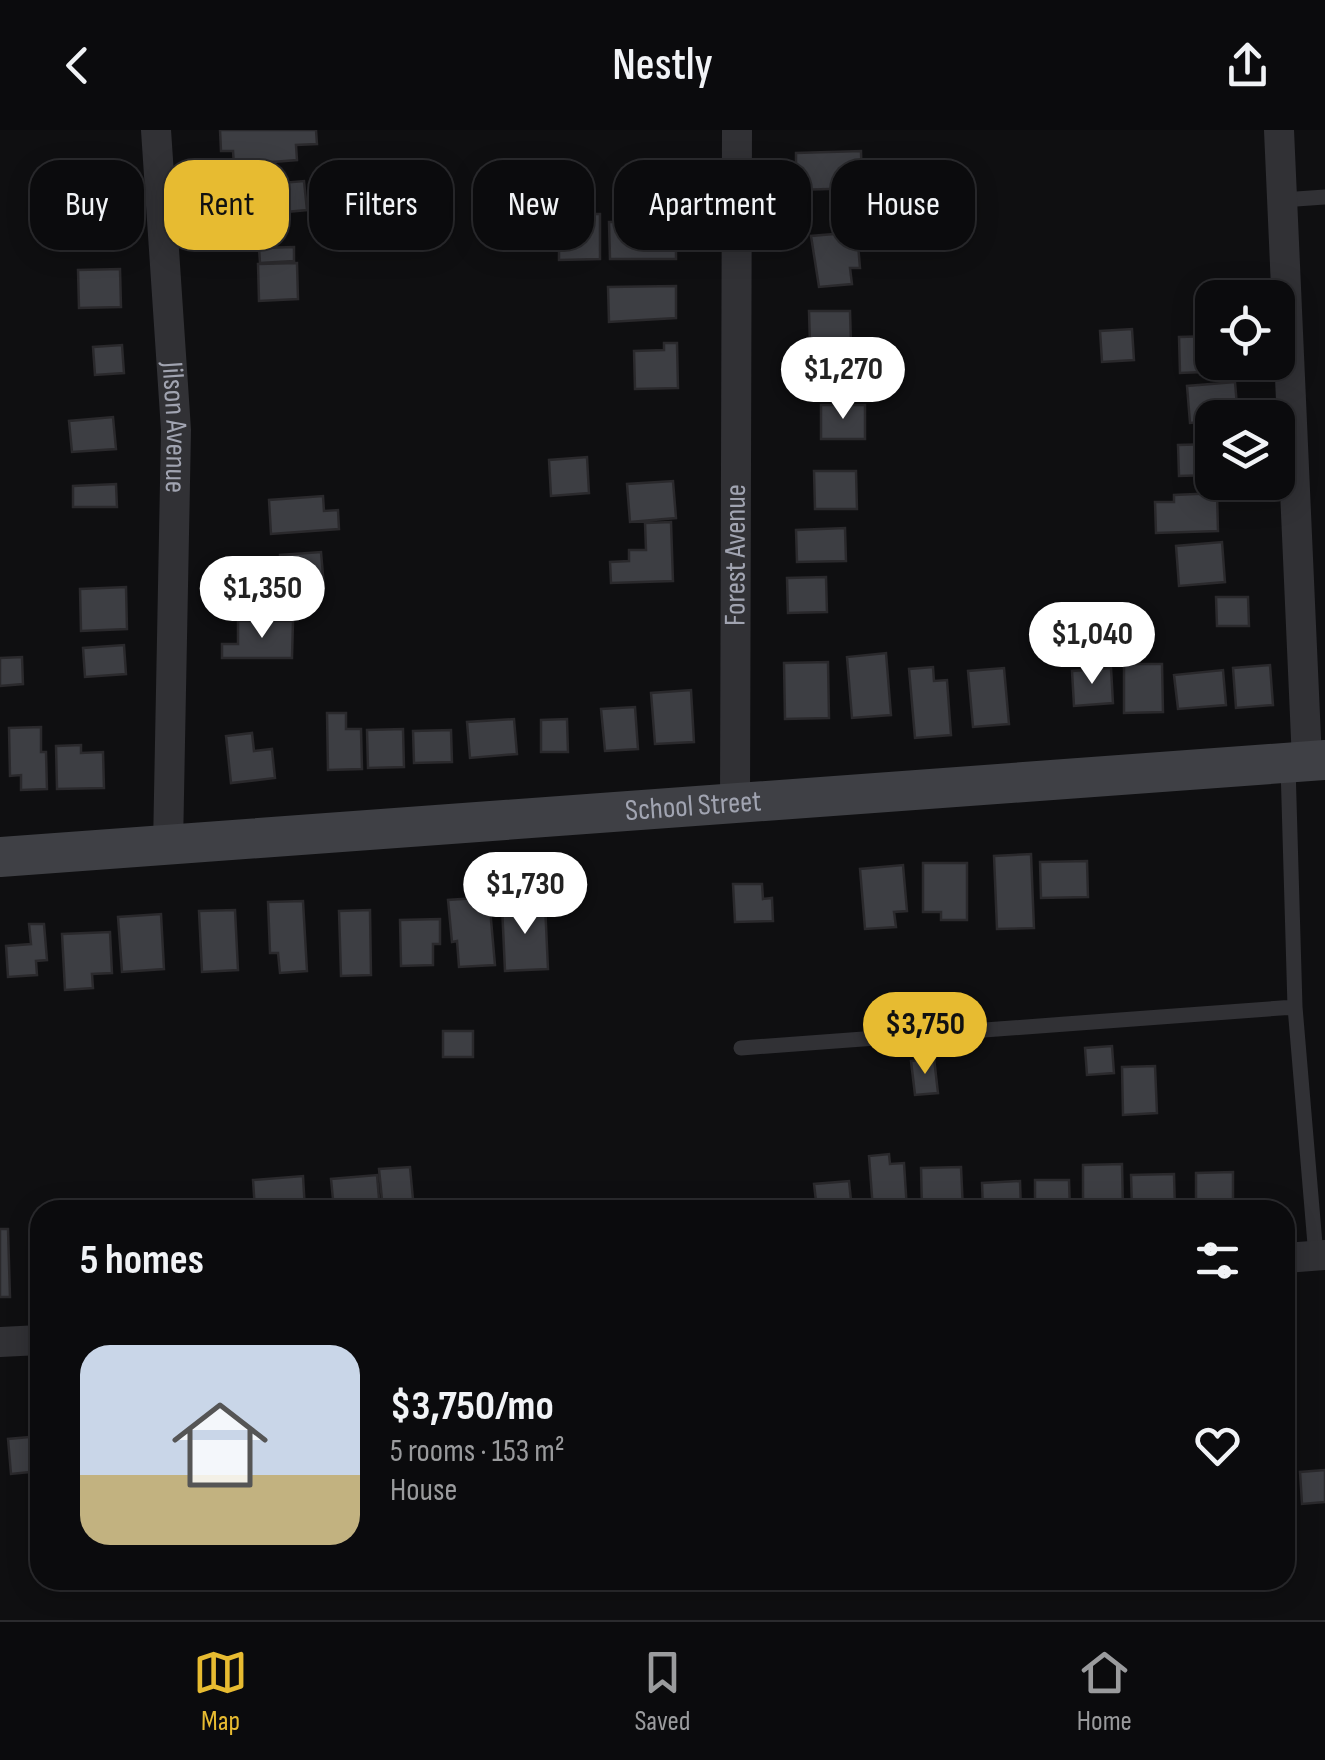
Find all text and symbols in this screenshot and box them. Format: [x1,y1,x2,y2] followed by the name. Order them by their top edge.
[50,38,105,93] icon: back
[612,38,713,93] text: Nestly
[1220,38,1275,93] icon: share
[30,160,144,250] chip: Buy
[164,160,289,250] chip: Rent
[309,160,453,250] chip: Filters
[473,160,594,250] chip: New
[614,160,811,250] chip: Apartment
[831,160,975,250] chip: House
[1195,280,1295,500] map controls
[1195,280,1295,380] button: locate
[762,337,924,422] pin: $1,270
[803,350,883,389] text: $1,270
[153,360,194,493] street label: Jilson Avenue
[1195,400,1295,500] button: layers
[718,484,754,626] street label: Forest Avenue
[181,556,343,641] pin: $1,350
[222,569,302,608] text: $1,350
[1011,602,1173,687] pin: $1,040
[1051,615,1133,654] text: $1,040
[624,783,762,829] street label: School Street
[444,852,606,937] pin: $1,730
[485,865,565,904] text: $1,730
[844,992,1006,1077] pin: $3,750
[885,1005,965,1044] text: $3,750
[1190,1233,1245,1288] icon: filters
[80,1235,204,1286] text: 5 homes
[390,1381,554,1432] text: $3,750/mo
[160,1385,280,1505] icon: home
[1190,1418,1245,1473] icon: heart
[390,1432,565,1471] text: 5 rooms · 153 m²
[390,1471,457,1510] text: House
[193,1645,248,1738] tab: Map
[634,1645,691,1738] tab: Saved
[1077,1645,1132,1738] tab: Home

